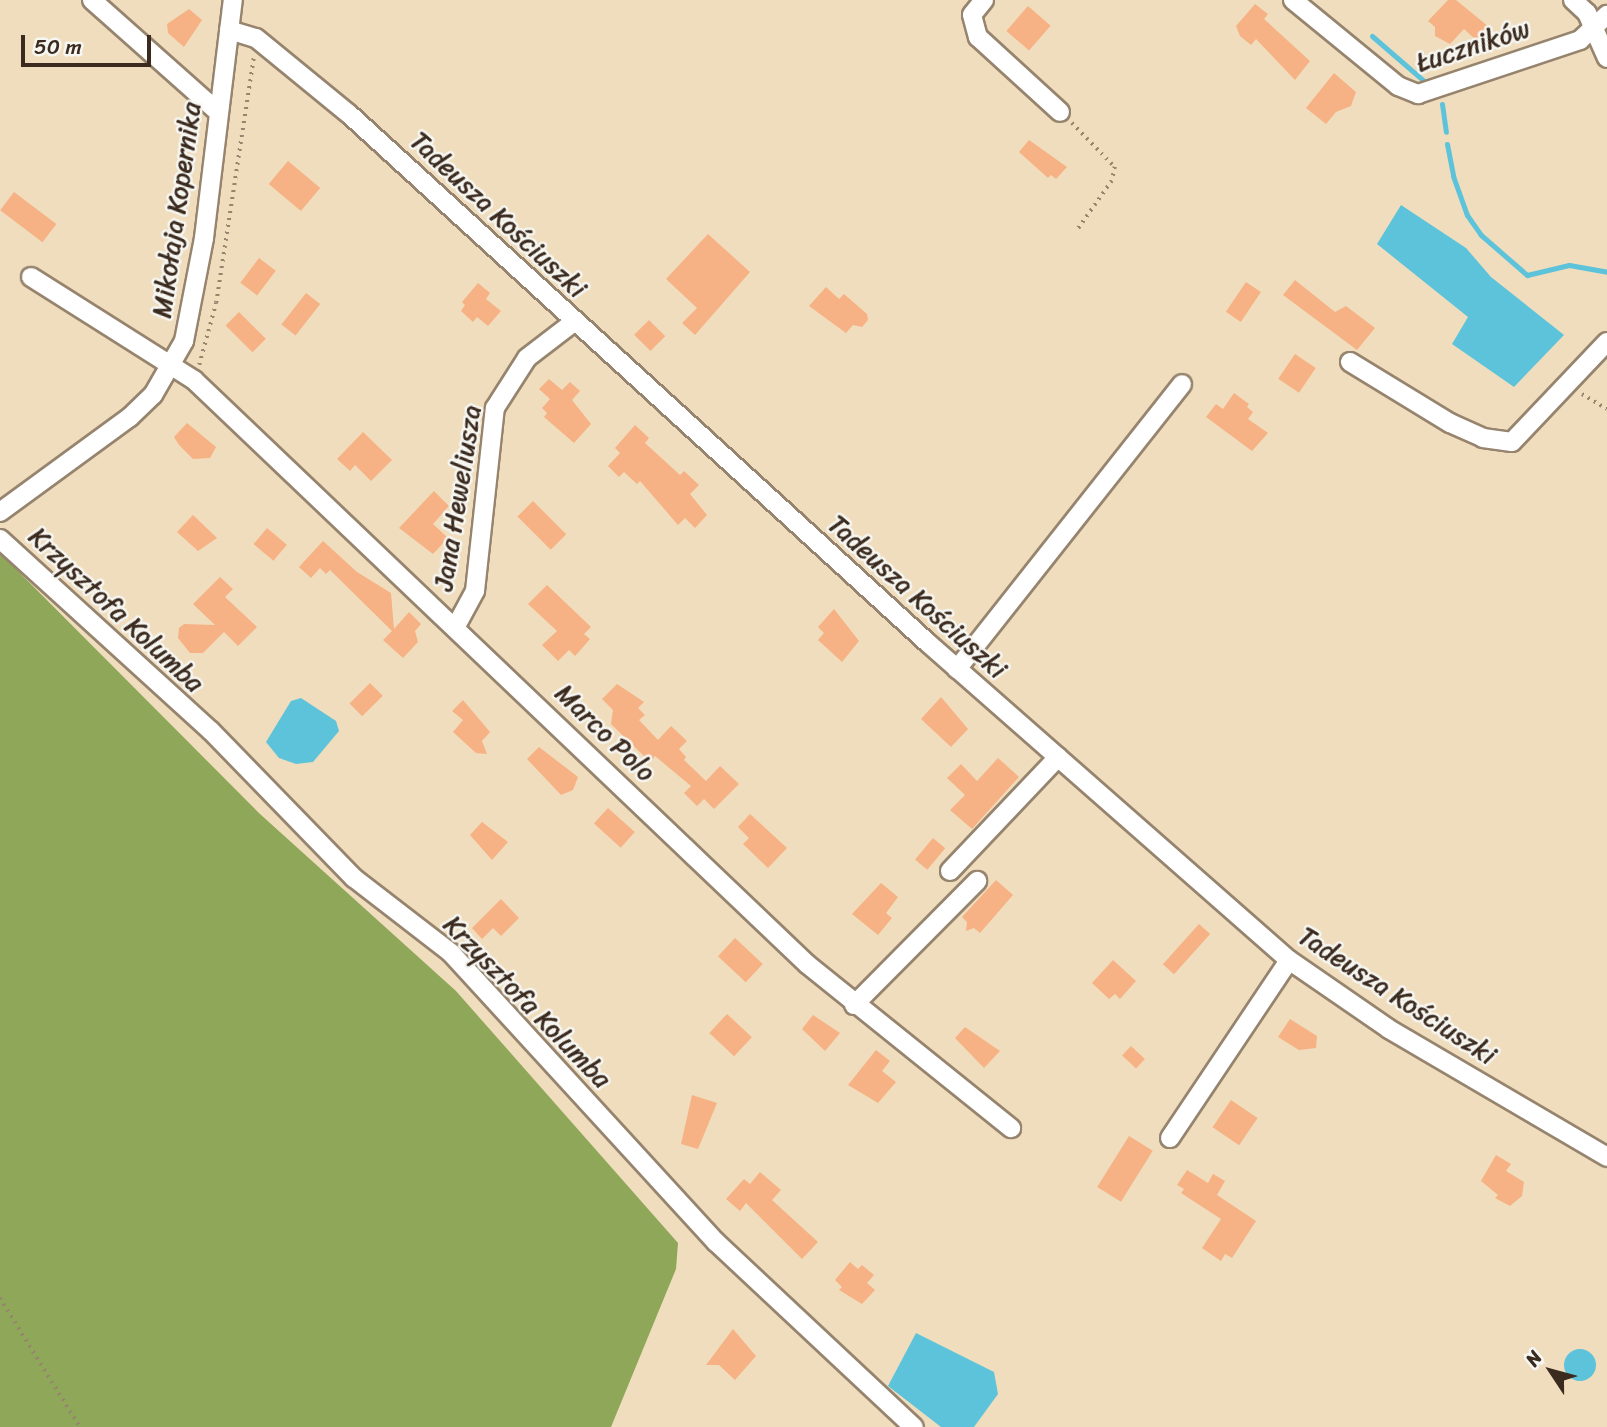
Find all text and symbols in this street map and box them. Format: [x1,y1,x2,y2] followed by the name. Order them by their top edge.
[1412,13,1534,79] street label: Łuczników
[24,21,154,65] scale bar
[34,28,82,66] text: 50 m
[146,99,208,321] street label: Mikołaja Kopernika
[403,125,593,305] street label: Tadeusza Kościuszki
[428,403,488,593] street label: Jana Heweliusza
[821,508,1013,686] street label: Tadeusza Kościuszki
[22,521,210,699] street label: Krzysztofa Kolumba
[548,678,662,788] street label: Marco Polo
[436,909,618,1095] street label: Krzysztofa Kolumba
[1292,920,1502,1072] street label: Tadeusza Kościuszki
[1516,1336,1586,1406] north arrow
[1516,1343,1551,1373] text: N

